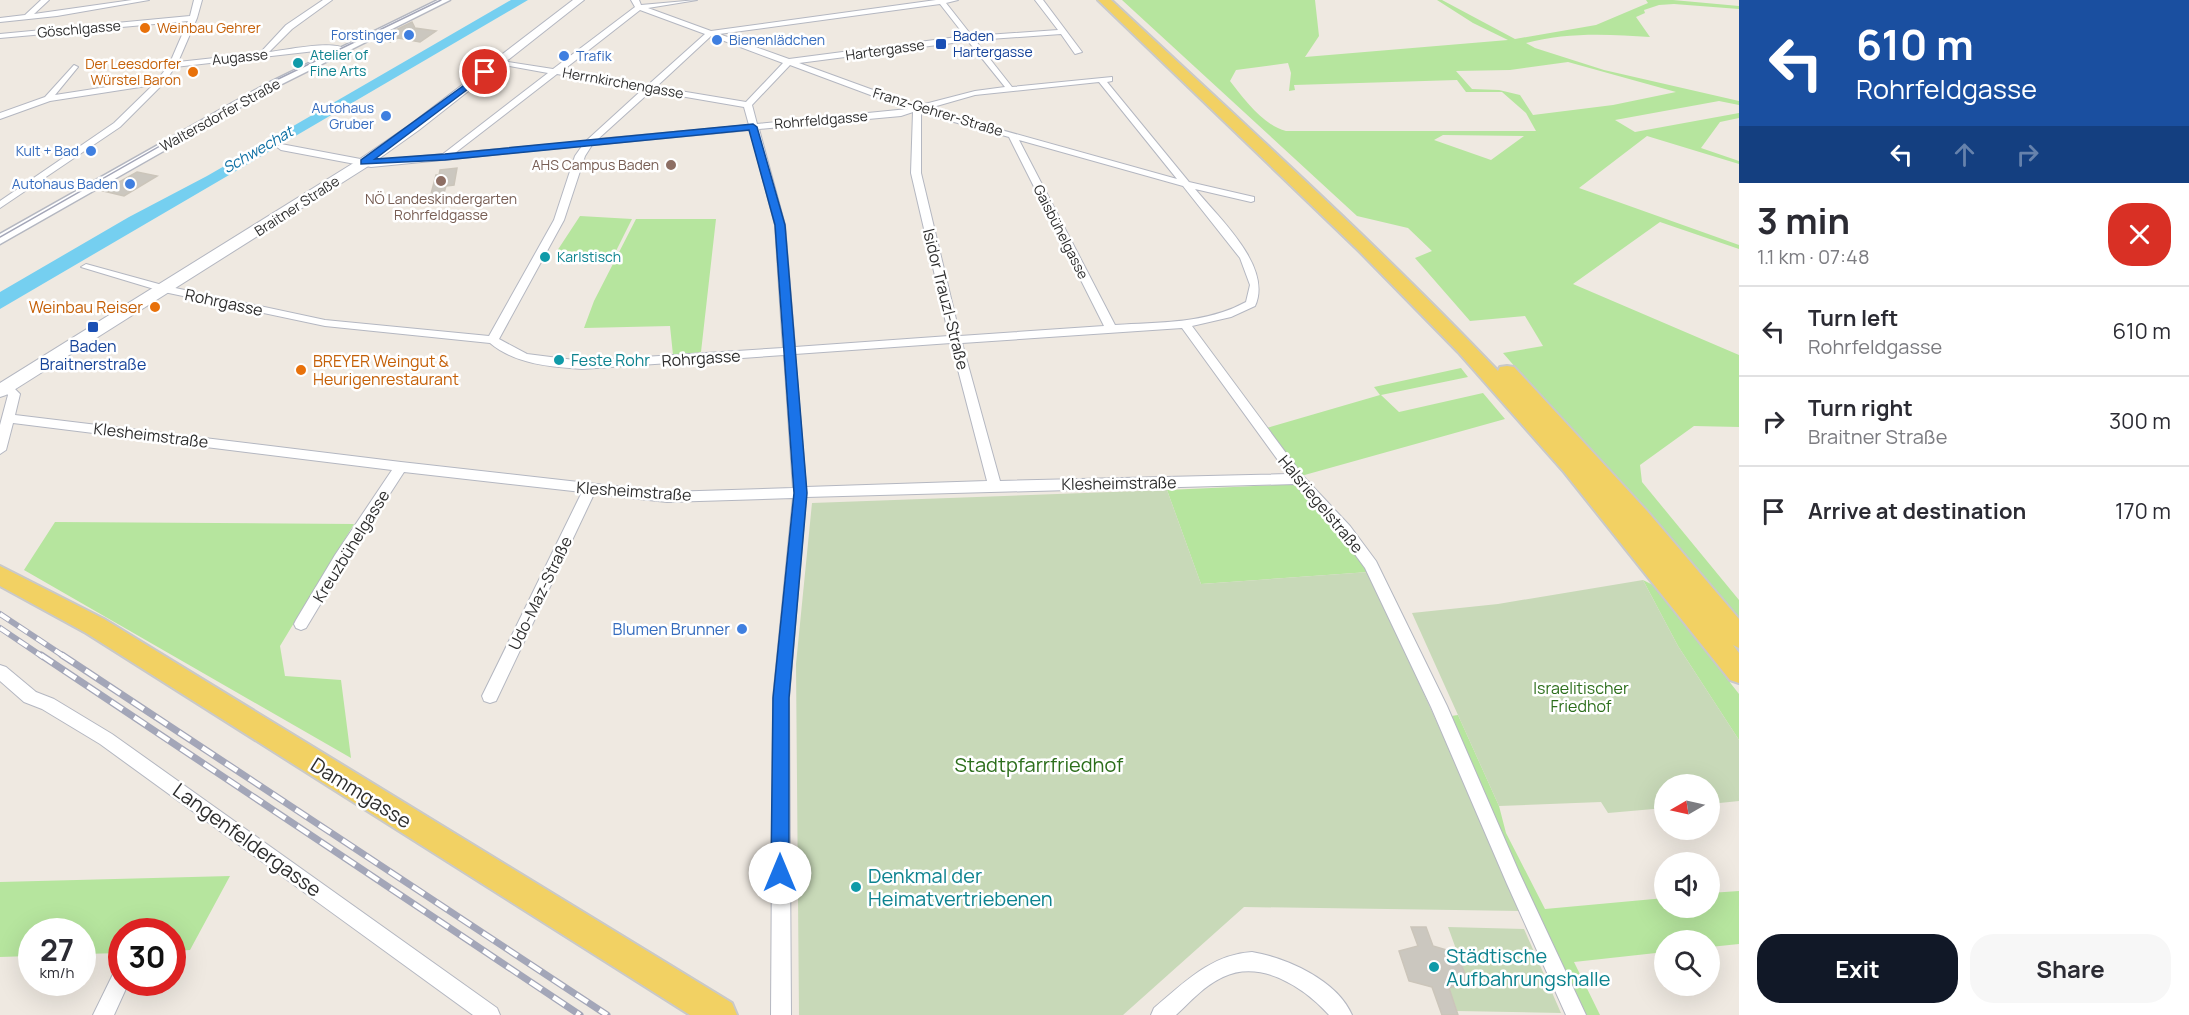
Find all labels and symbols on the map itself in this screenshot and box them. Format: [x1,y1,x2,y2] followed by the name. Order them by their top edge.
[36,15,121,42] street label: Göschlgasse
[157,18,261,37] place label: Weinbau Gehrer
[138,21,152,35] marker: Weinbau Gehrer
[331,25,397,44] place label: Forstinger
[953,26,1033,61] place label: Baden Hartergasse
[402,28,416,42] marker: Forstinger
[729,30,825,49] place label: Bienenlädchen
[710,33,724,47] marker: Bienenlädchen
[844,35,926,64] street label: Hartergasse
[934,37,948,51] marker: Baden Hartergasse
[211,44,269,69] street label: Augasse
[310,45,368,80] place label: Atelier of Fine Arts
[459,46,510,97] pin
[576,46,613,65] place label: Trafik
[557,49,571,63] marker: Trafik
[85,54,181,89] place label: Der Leesdorfer Würstel Baron
[291,56,305,70] marker: Atelier of Fine Arts
[561,63,685,103] street label: Herrnkirchengasse
[186,65,200,79] marker: Der Leesdorfer Würstel Baron
[156,74,283,156] street label: Waltersdorfer Straße
[871,83,1005,140] street label: Franz-Gehrer-Straße
[311,98,374,133] place label: Autohaus Gruber
[773,106,869,133] street label: Rohrfeldgasse
[379,109,393,123] marker: Autohaus Gruber
[219,120,298,178] water label: Schwechat
[16,141,79,160] place label: Kult + Bad
[84,144,98,158] marker: Kult + Bad
[532,155,659,174] place label: AHS Campus Baden
[664,158,678,172] marker: AHS Campus Baden
[251,171,343,240] street label: Braitner Straße
[12,174,118,193] place label: Autohaus Baden
[434,174,448,188] marker: NÖ Landeskindergarten Rohrfeldgasse
[123,177,137,191] marker: Autohaus Baden
[1029,181,1093,282] street label: Gaisbühelgasse
[365,189,517,224] place label: NÖ Landeskindergarten Rohrfeldgasse
[918,226,974,372] street label: Isidor Trauzl-Straße
[557,247,621,266] place label: Karlstisch
[538,250,552,264] marker: Karlstisch
[183,283,265,321] street label: Rohrgasse
[29,296,143,318] place label: Weinbau Reiser
[148,300,162,314] marker: Weinbau Reiser
[86,320,100,334] marker: Baden Braitnerstraße
[40,335,146,375] place label: Baden Braitnerstraße
[661,344,741,372] street label: Rohrgasse
[571,349,650,371] place label: Feste Rohr
[313,350,459,390] place label: BREYER Weingut & Heurigenrestaurant
[552,353,566,367] marker: Feste Rohr
[294,363,308,377] marker: BREYER Weingut & Heurigenrestaurant
[92,417,210,453] street label: Klesheimstraße
[1274,450,1368,558] street label: Halsriegelstraße
[1061,471,1177,495] street label: Klesheimstraße
[576,476,692,506] street label: Klesheimstraße
[308,486,394,606] street label: Kreuzbühelgasse
[503,532,577,654] street label: Udo-Maz-Straße
[612,618,730,640] place label: Blumen Brunner
[735,622,749,636] marker: Blumen Brunner
[1533,677,1629,717] park label: Israelitischer Friedhof
[306,751,417,834] street label: Dammgasse
[955,751,1123,778] park label: Stadtpfarrfriedhof
[1654,774,1720,840] north arrow
[168,777,327,903] street label: Langenfeldergasse
[748,841,812,905] position arrow
[868,862,1053,912] place label: Denkmal der Heimatvertriebenen
[849,880,863,894] marker: Denkmal der Heimatvertriebenen
[108,918,186,996] speed limit sign: 30
[1446,942,1610,992] place label: Städtische Aufbahrungshalle
[1427,960,1441,974] marker: Städtische Aufbahrungshalle

